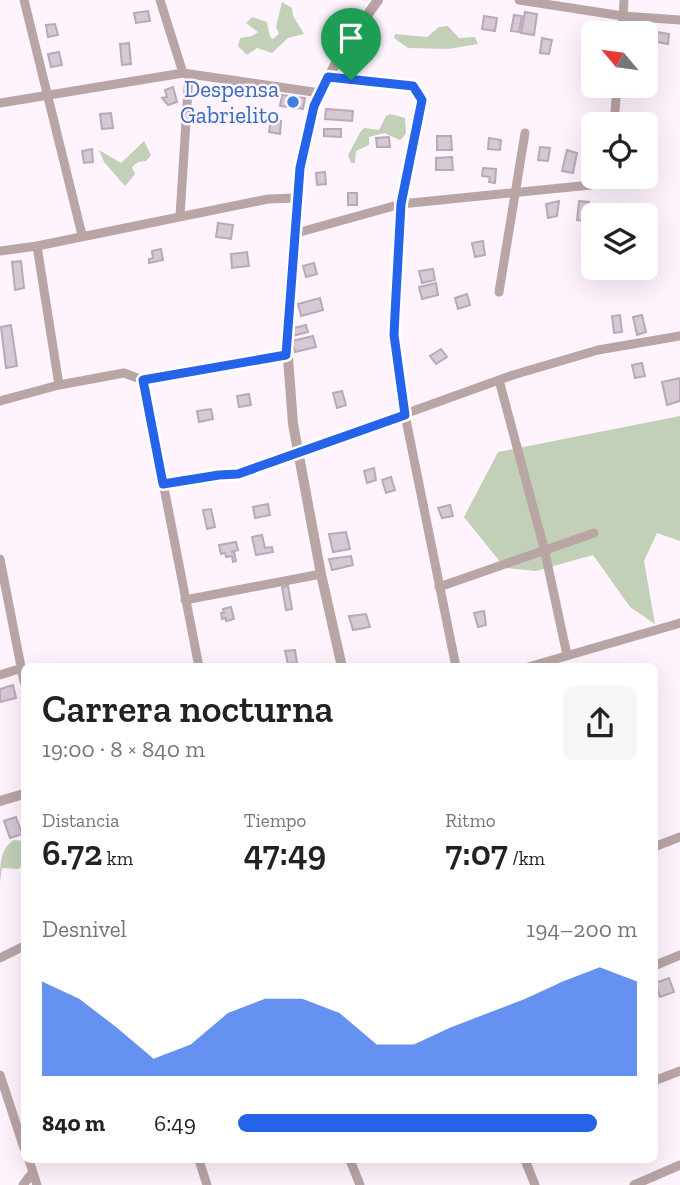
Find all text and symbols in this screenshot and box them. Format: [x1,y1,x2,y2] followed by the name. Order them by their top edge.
[321,8,381,80] pin
[332,19,370,57] icon: arrive
[581,21,658,98] north arrow
[581,21,658,280] map controls
[180,75,279,129] place label: Despensa Gabrielito
[285,94,301,110] marker: Despensa Gabrielito
[581,112,658,189] button: locate
[581,203,658,280] button: layers
[42,686,333,732] text: Carrera nocturna
[563,686,637,760] button: share
[42,735,205,763] text: 19:00 · 8 × 840 m
[42,809,119,832] text: Distancia
[244,809,306,832] text: Tiempo
[445,809,496,832] text: Ritmo
[42,832,102,874] text: 6.72
[244,832,326,874] text: 47:49
[445,832,508,874] text: 7:07
[102,847,133,870] text: km
[508,847,545,870] text: /km
[42,915,127,943] text: Desnivel
[526,915,637,943] text: 194–200 m
[42,1109,105,1137] text: 840 m
[154,1109,196,1137] text: 6:49

